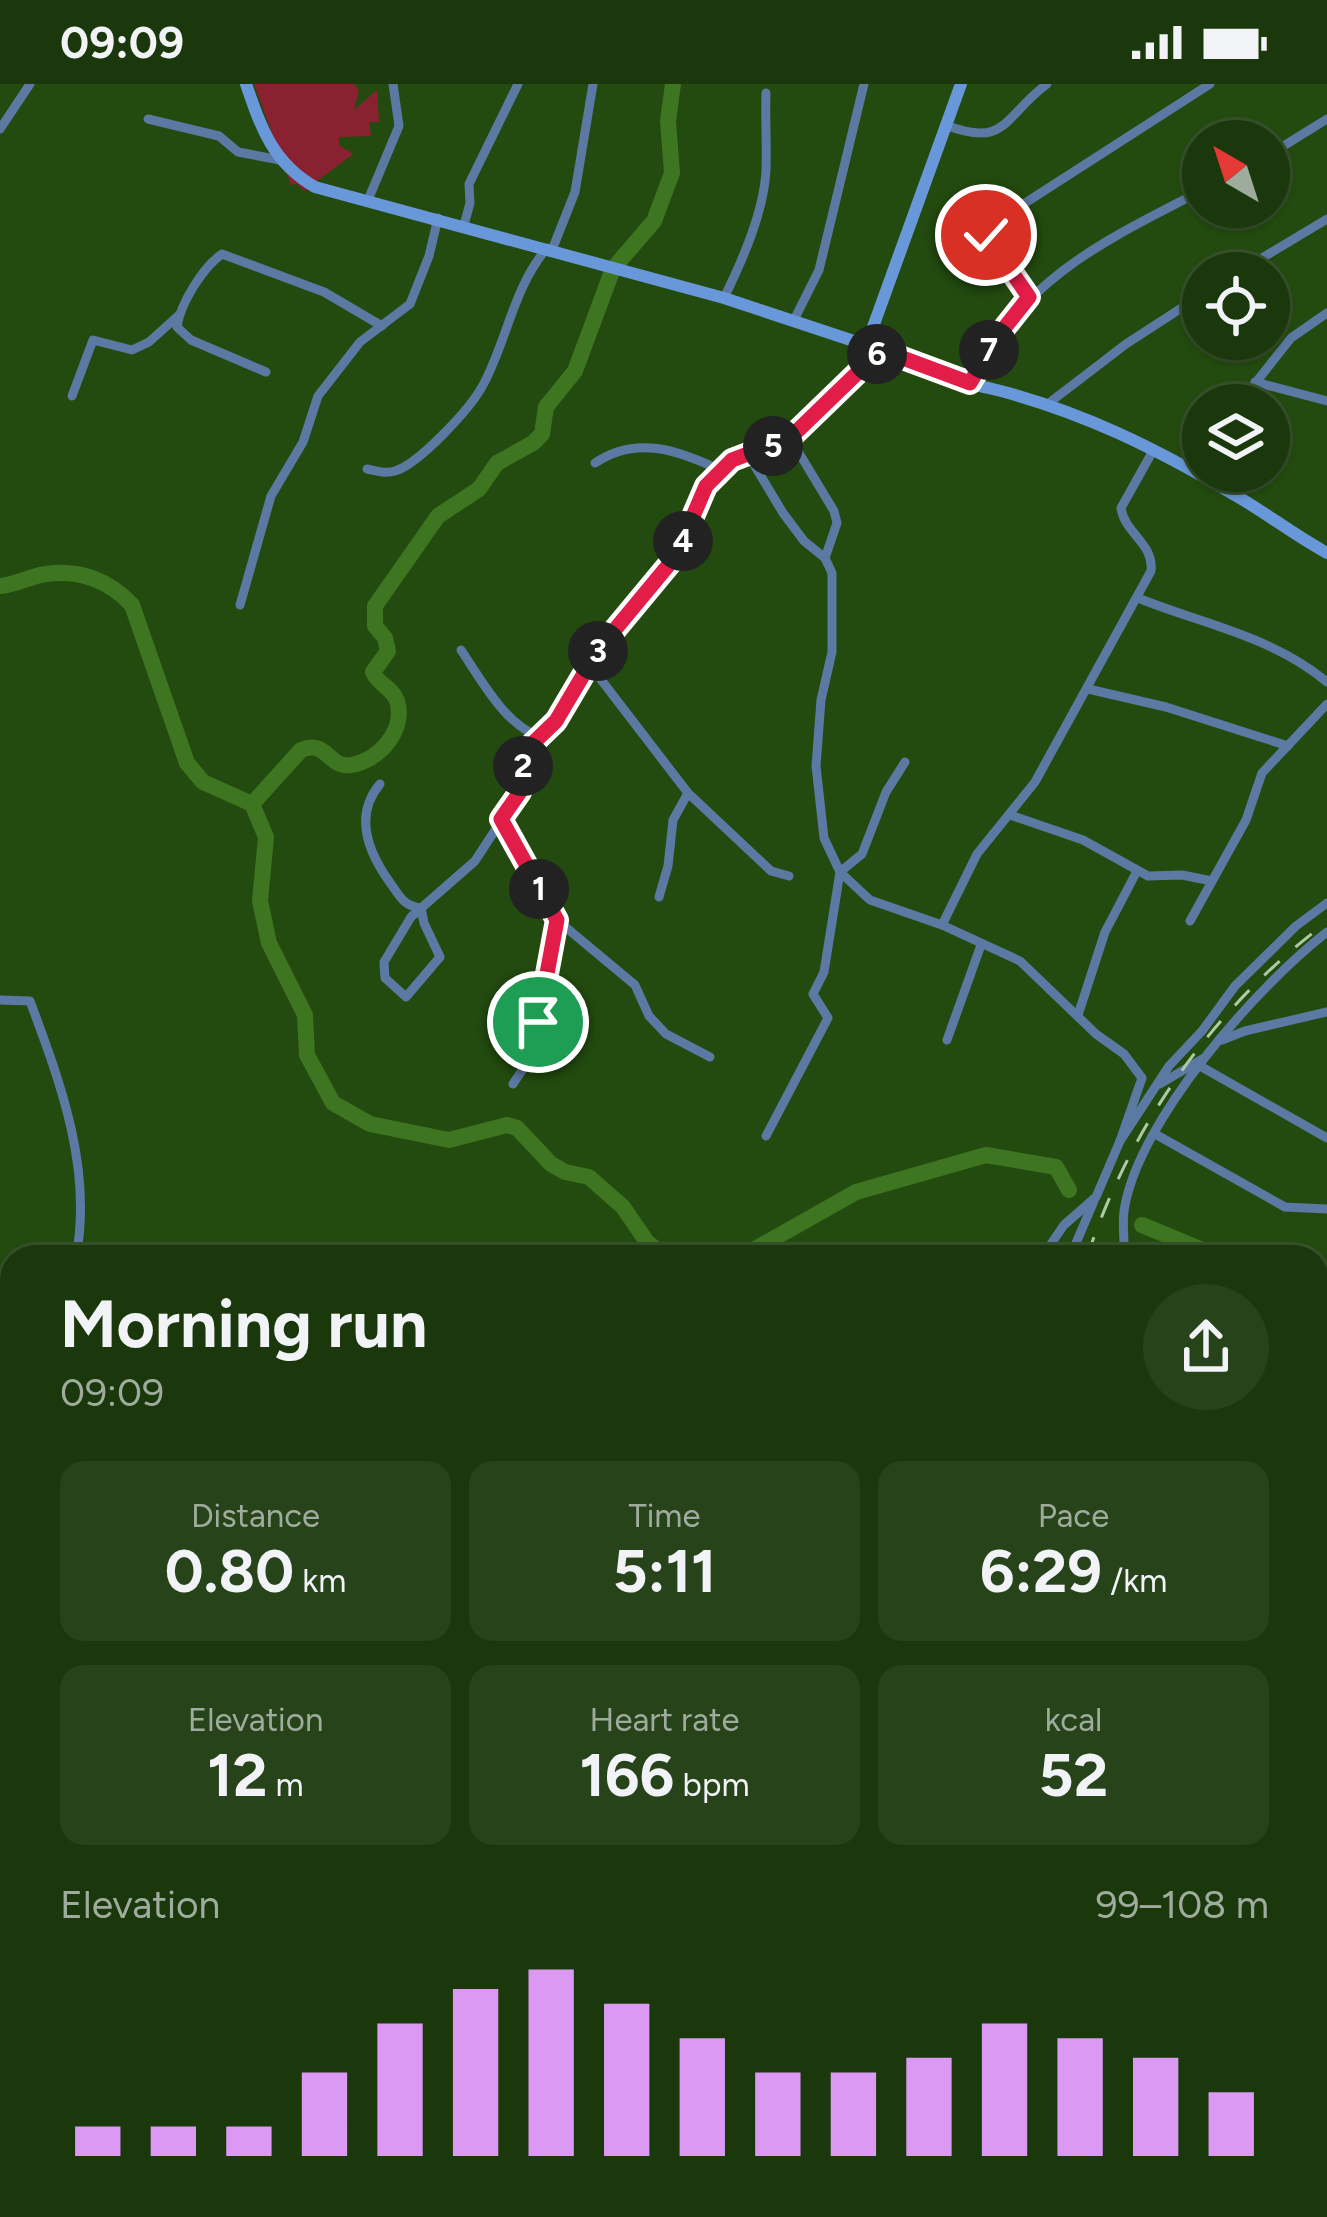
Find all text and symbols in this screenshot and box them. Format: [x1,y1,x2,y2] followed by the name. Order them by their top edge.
[60,15,184,69] text: 09:09
[1182,120,1290,228] north arrow
[1182,120,1290,492] map controls
[935,184,1037,286] pin
[953,202,1019,268] icon: check
[1182,252,1290,360] button: locate
[959,320,1019,380] pin: 7
[847,324,907,384] pin: 6
[980,330,998,369] text: 7
[867,334,887,373] text: 6
[1182,384,1290,492] button: layers
[743,416,803,476] pin: 5
[763,426,783,465] text: 5
[653,511,713,571] pin: 4
[673,521,693,560] text: 4
[568,621,628,681] pin: 3
[589,631,607,670] text: 3
[493,736,553,796] pin: 2
[513,746,533,785] text: 2
[509,859,569,919] pin: 1
[532,869,546,908] text: 1
[487,971,589,1073] pin
[505,989,571,1055] icon: arrive
[60,1284,428,1364] text: Morning run
[1143,1284,1269,1410] button: share
[60,1369,164,1416] text: 09:09
[191,1496,320,1535] text: Distance
[629,1496,700,1535] text: Time
[1038,1496,1109,1535] text: Pace
[165,1535,294,1607] text: 0.80
[613,1535,716,1607] text: 5:11
[980,1535,1102,1607] text: 6:29
[294,1561,346,1600] text: km
[1102,1561,1167,1600] text: /km
[188,1700,323,1739] text: Elevation
[590,1700,739,1739] text: Heart rate
[1045,1700,1102,1739] text: kcal
[207,1739,267,1811] text: 12
[580,1739,674,1811] text: 166
[1039,1739,1108,1811] text: 52
[267,1765,304,1804] text: m
[674,1765,750,1804] text: bpm
[60,1881,220,1928] text: Elevation
[1096,1881,1269,1928] text: 99–108 m

